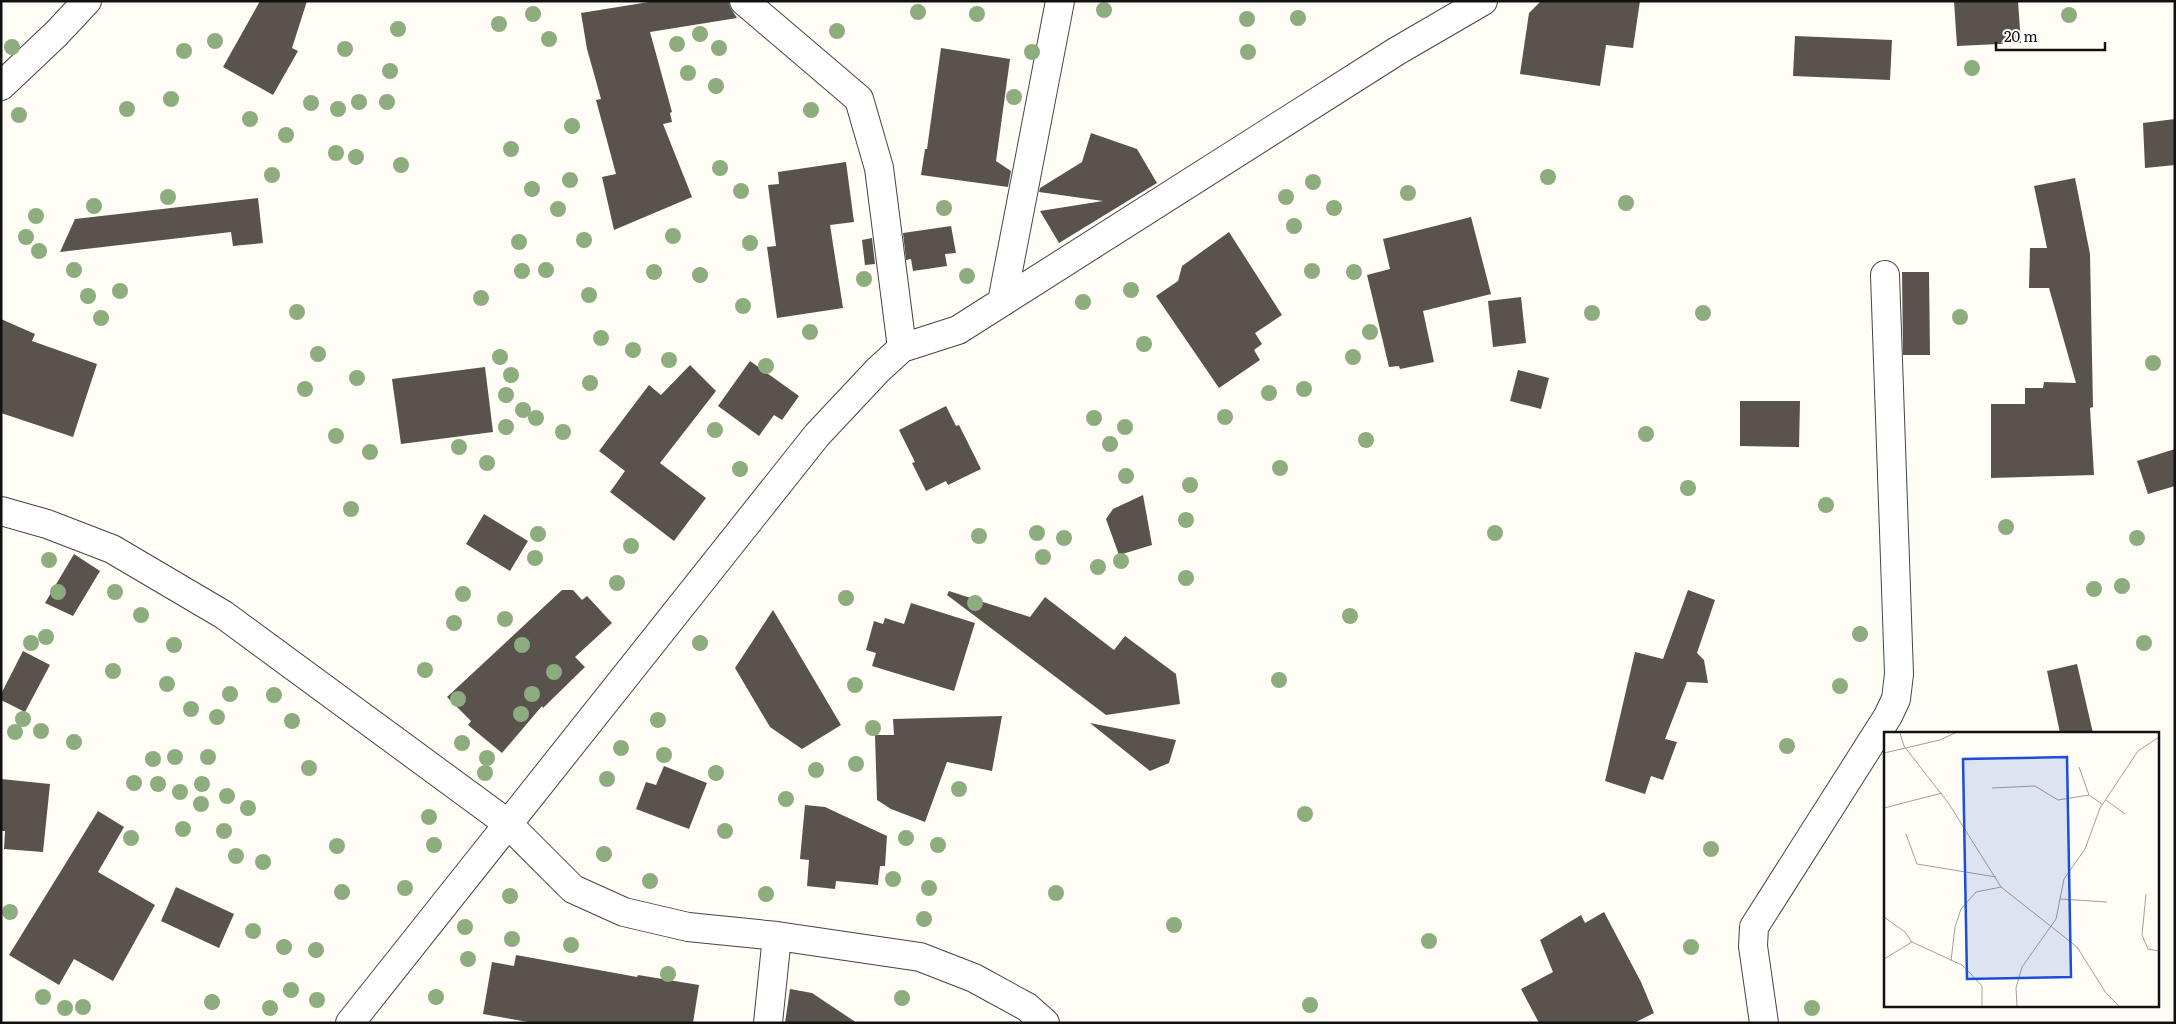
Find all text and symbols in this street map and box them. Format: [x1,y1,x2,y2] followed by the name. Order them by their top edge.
[1996,20,2105,52] scale bar
[2004,24,2038,47] text: 20 m
[1884,732,2158,1006] inset map

